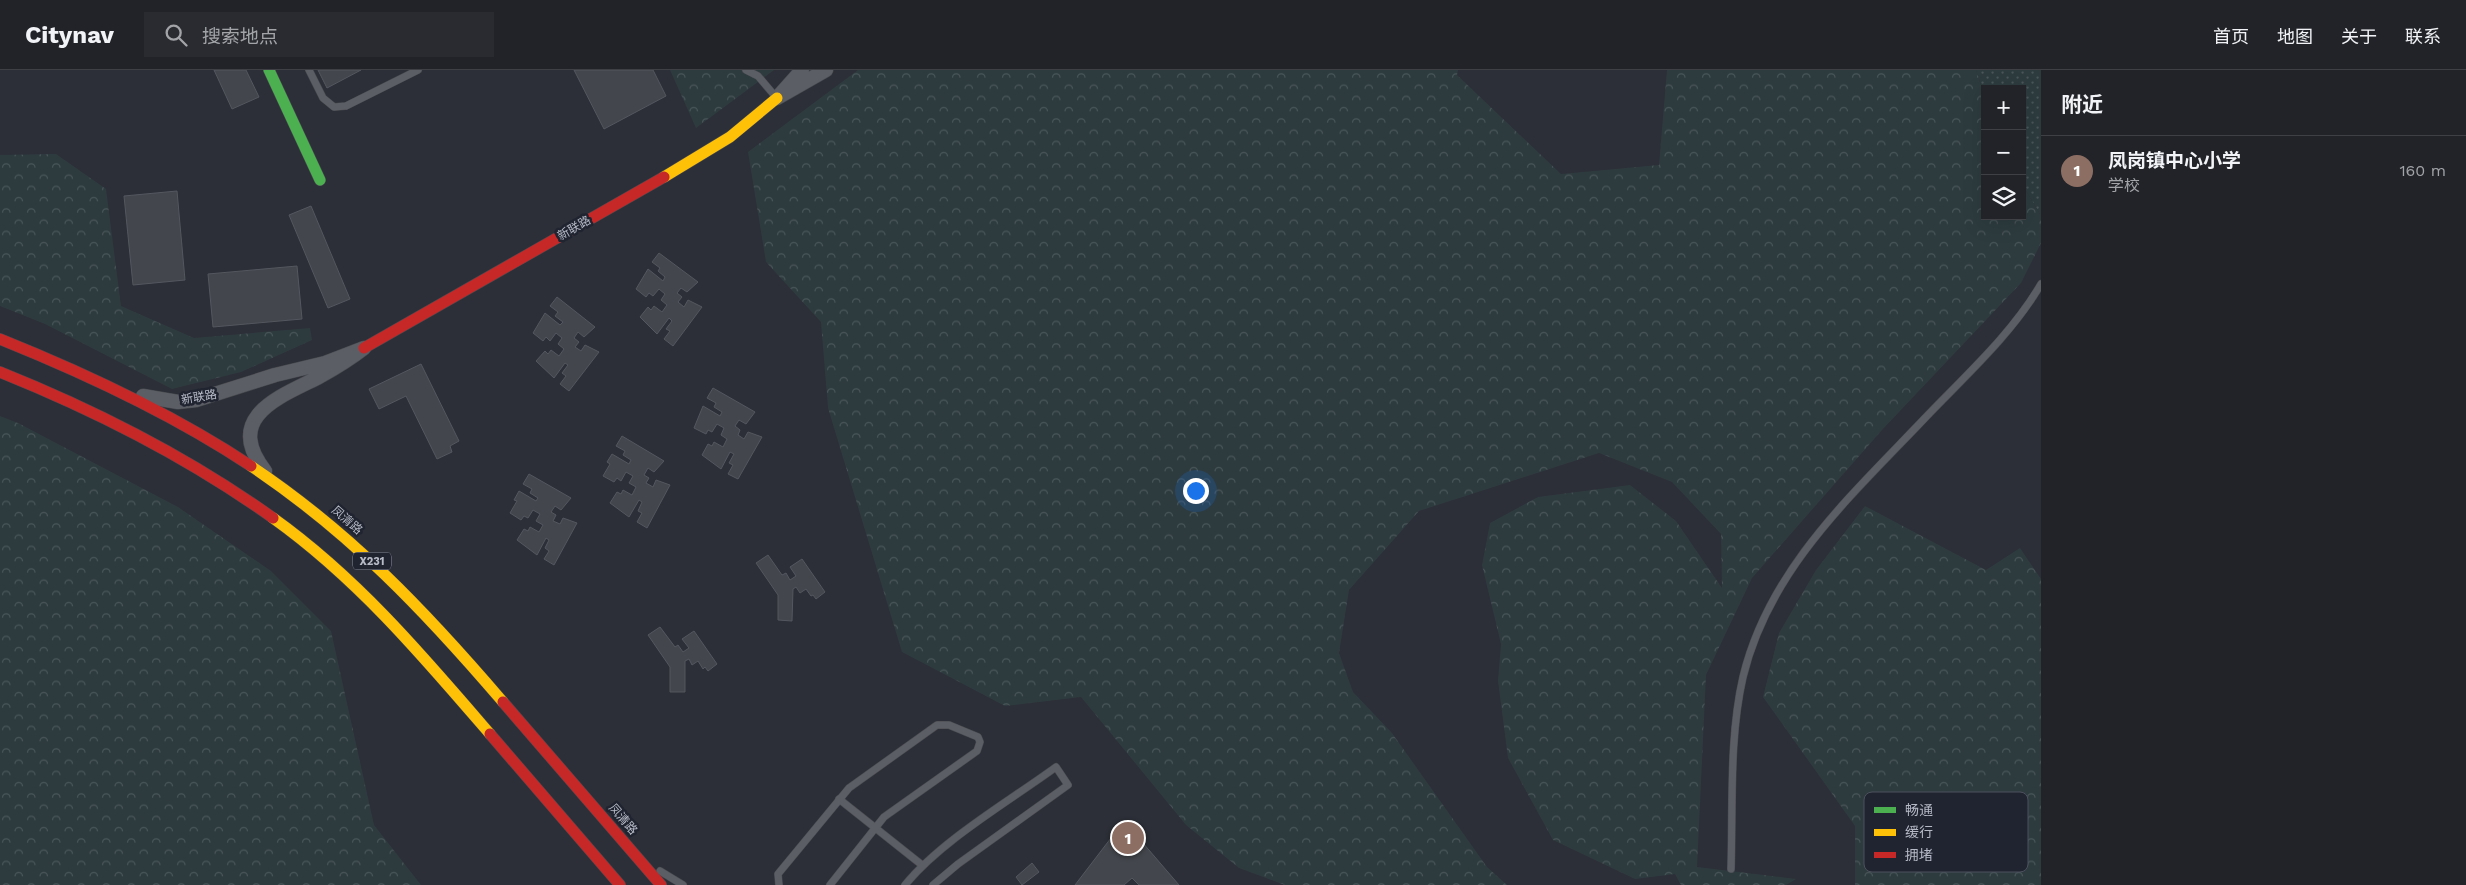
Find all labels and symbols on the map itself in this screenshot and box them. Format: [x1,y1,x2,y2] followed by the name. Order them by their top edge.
[555,213,593,243] street label: 新联路
[180,387,218,407] street label: 新联路
[1183,478,1209,504] your location
[329,503,365,537] street label: 凤清路
[353,552,391,570] road number: X231
[1864,792,2028,872] legend
[606,801,640,837] street label: 凤清路
[1905,802,1933,818] text: 畅通
[1112,819,1144,857] pin: 1
[1905,824,1933,840] text: 缓行
[1905,847,1933,863] text: 拥堵

